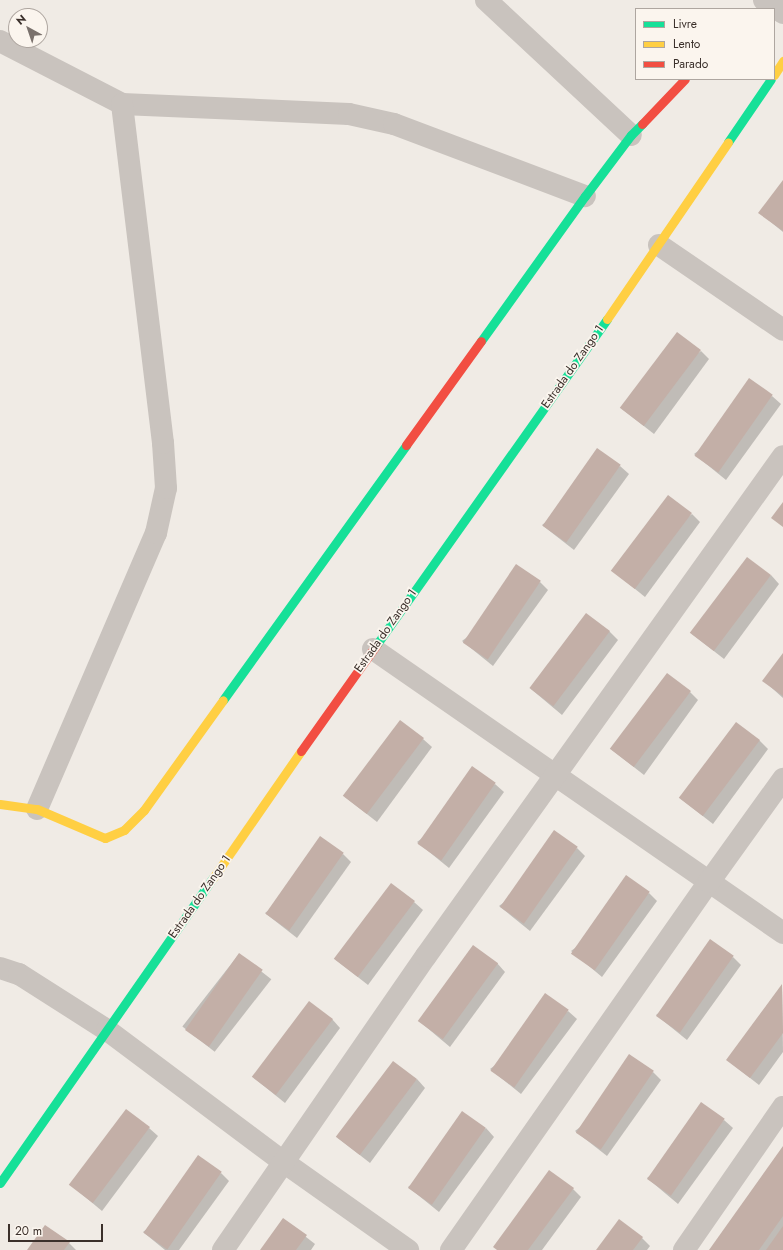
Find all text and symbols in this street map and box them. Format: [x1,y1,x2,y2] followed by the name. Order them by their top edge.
[8,8,48,48] north arrow
[635,8,775,80] legend
[12,11,29,29] text: N
[673,15,697,33] text: Livre
[673,35,700,53] text: Lento
[673,55,708,73] text: Parado
[539,323,607,411] street label: Estrada do Zango 1
[352,587,420,675] street label: Estrada do Zango 1
[166,853,234,941] street label: Estrada do Zango 1
[10,1216,105,1242] scale bar
[15,1222,42,1240] text: 20 m

